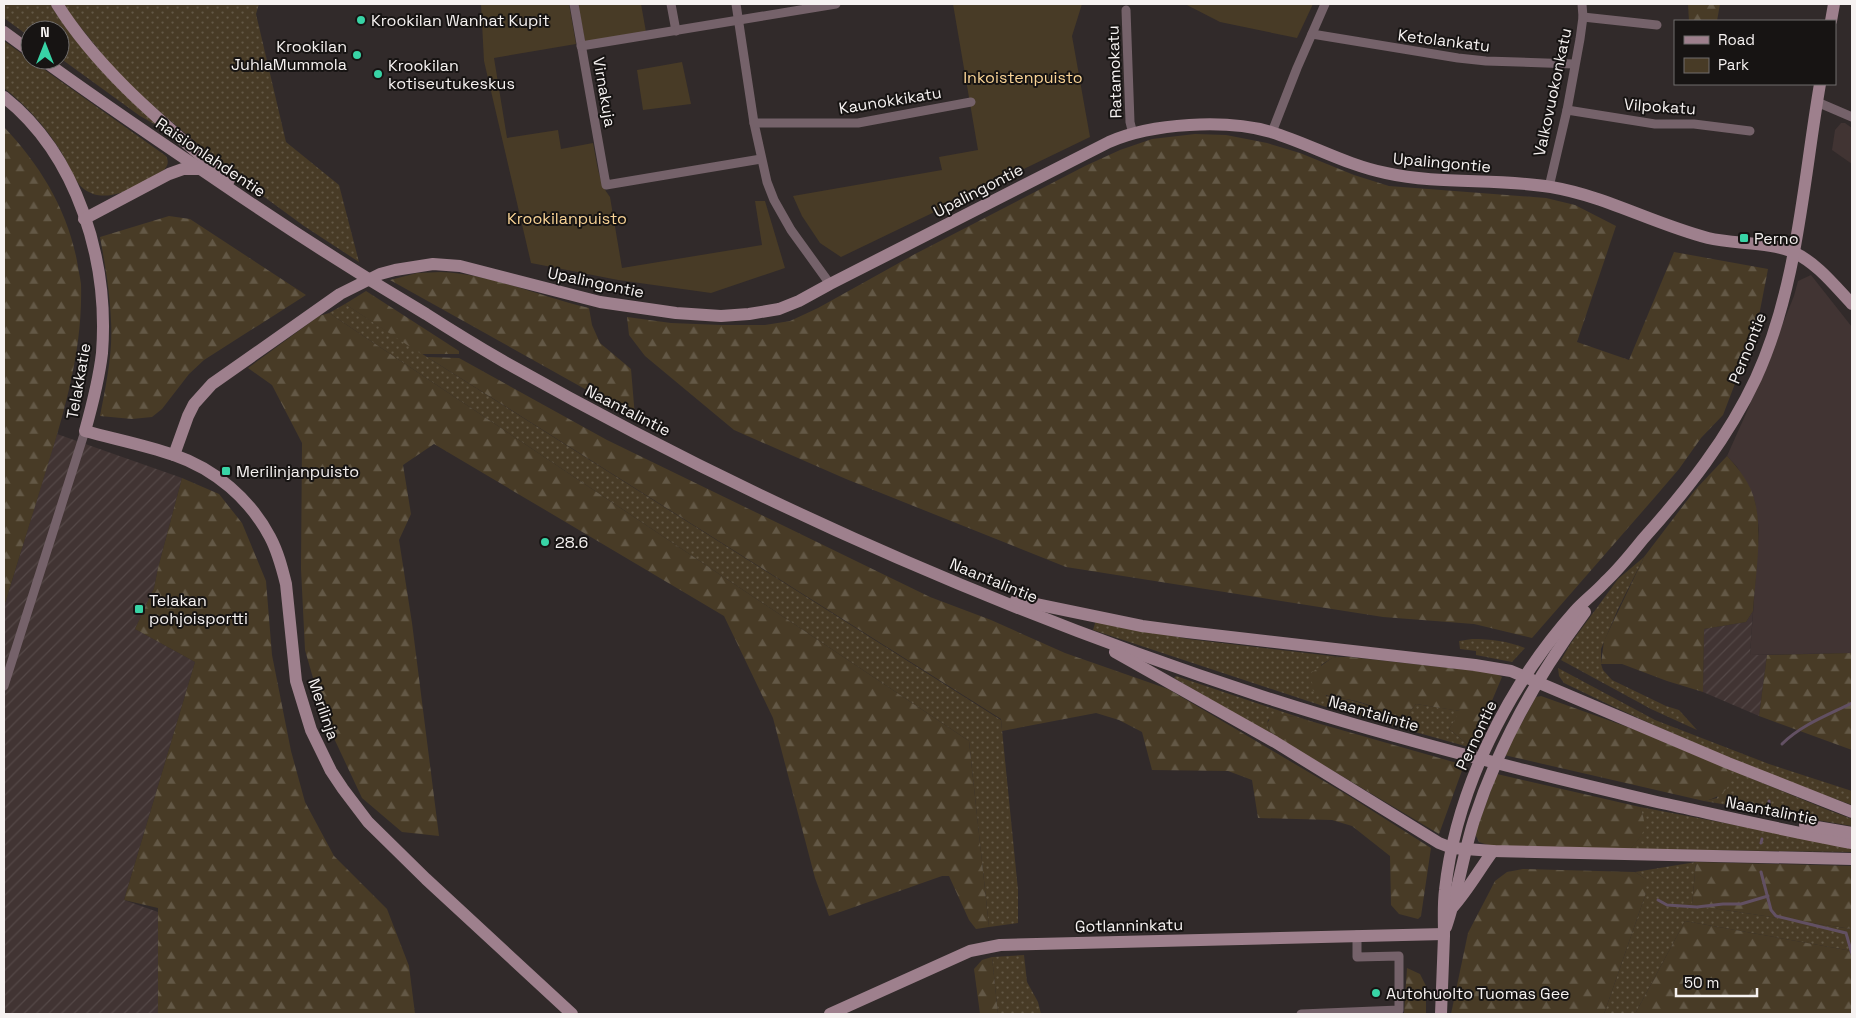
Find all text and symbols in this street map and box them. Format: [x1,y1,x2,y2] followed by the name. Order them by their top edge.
[371,10,550,31] place label: Krookilan Wanhat Kupit
[355,14,367,26] marker: Krookilan Wanhat Kupit
[20,20,70,70] north arrow
[1674,20,1836,85] legend
[40,23,50,41] text: N
[1397,24,1491,57] street label: Ketolankatu
[1102,25,1127,119] street label: Ratamokatu
[1529,26,1576,158] street label: Valkovuokonkatu
[1718,30,1755,49] text: Road
[231,36,347,75] place label: Krookilan JuhlaMummola
[351,49,363,61] marker: Krookilan JuhlaMummola
[388,55,515,94] place label: Krookilan kotiseutukeskus
[1718,55,1749,74] text: Park
[588,56,621,129] street label: Virnakuja
[963,67,1083,88] park label: Inkoistenpuisto
[372,68,384,80] marker: Krookilan kotiseutukeskus
[837,82,943,119] street label: Kaunokkikatu
[1623,94,1697,119] street label: Vilpokatu
[152,113,270,202] street label: Raisionlahdentie
[1392,148,1492,177] street label: Upalingontie
[930,159,1027,222] street label: Upalingontie
[507,208,627,229] park label: Krookilanpuisto
[1754,228,1799,249] place label: Perno
[1738,232,1750,244] marker: Perno
[546,262,646,303] street label: Upalingontie
[1724,310,1771,387] street label: Pernontie
[61,341,96,421] street label: Telakkatie
[581,380,674,441] street label: Naantalintie
[236,461,359,482] place label: Merilinjanpuisto
[220,465,232,477] marker: Merilinjanpuisto
[555,532,588,553] place label: 28.6
[539,536,551,548] marker: 28.6
[947,553,1041,608] street label: Naantalintie
[149,590,248,629] place label: Telakan pohjoisportti
[133,603,145,615] marker: Telakan pohjoisportti
[303,675,344,743] street label: Merilinja
[1326,691,1422,736] street label: Naantalintie
[1451,697,1502,774] street label: Pernontie
[1724,791,1820,830] street label: Naantalintie
[1075,914,1183,937] street label: Gotlanninkatu
[1676,966,1757,998] scale bar
[1684,973,1719,992] text: 50 m
[1386,983,1570,1004] place label: Autohuolto Tuomas Gee
[1370,987,1382,999] marker: Autohuolto Tuomas Gee

